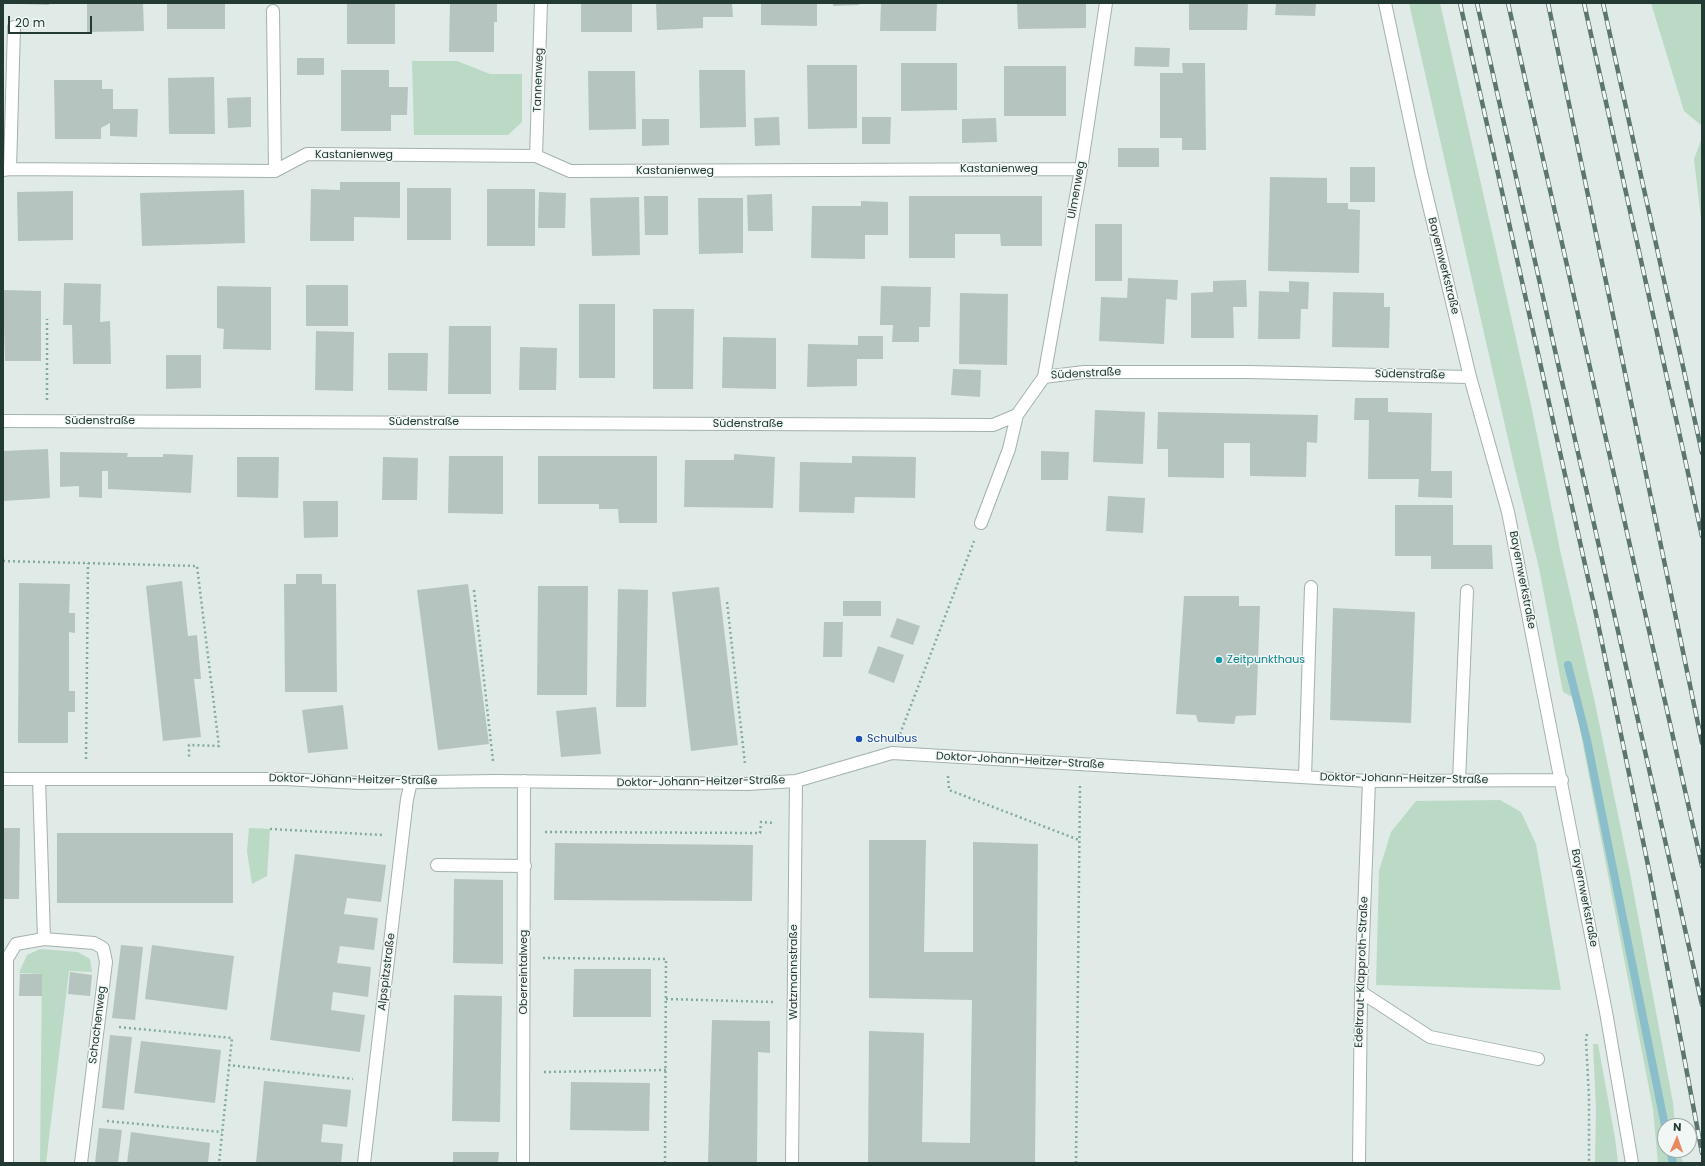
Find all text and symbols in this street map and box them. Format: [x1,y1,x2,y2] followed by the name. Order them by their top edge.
[10,8,94,34] scale bar
[15,14,45,31] text: 20 m
[531,47,547,113] street label: Tannenweg
[315,148,393,162] street label: Kastanienweg
[1065,160,1089,220] street label: Ulmenweg
[960,162,1038,176] street label: Kastanienweg
[636,164,714,178] street label: Kastanienweg
[1425,216,1461,316] street label: Bayernwerkstraße
[1051,366,1121,382] street label: Südenstraße
[1375,368,1445,382] street label: Südenstraße
[65,414,135,428] street label: Südenstraße
[389,415,459,429] street label: Südenstraße
[713,417,783,431] street label: Südenstraße
[1506,530,1538,630] street label: Bayernwerkstraße
[1227,653,1305,667] place label: Zeitpunkthaus
[1214,655,1224,665] marker: Zeitpunkthaus
[867,732,917,746] place label: Schulbus
[854,734,864,744] marker: Schulbus
[935,750,1105,772] street label: Doktor-Johann-Heitzer-Straße
[1320,771,1488,787] street label: Doktor-Johann-Heitzer-Straße
[269,772,437,788] street label: Doktor-Johann-Heitzer-Straße
[617,774,785,790] street label: Doktor-Johann-Heitzer-Straße
[1568,848,1600,948] street label: Bayernwerkstraße
[1353,896,1371,1048] street label: Edeltraut-Klapproth-Straße
[787,924,801,1020] street label: Watzmannstraße
[517,929,531,1015] street label: Oberreintalweg
[376,932,398,1012] street label: Alpspitzstraße
[87,985,109,1065] street label: Schachenweg
[1657,1118,1697,1158] north arrow
[1673,1119,1682,1135] text: N

